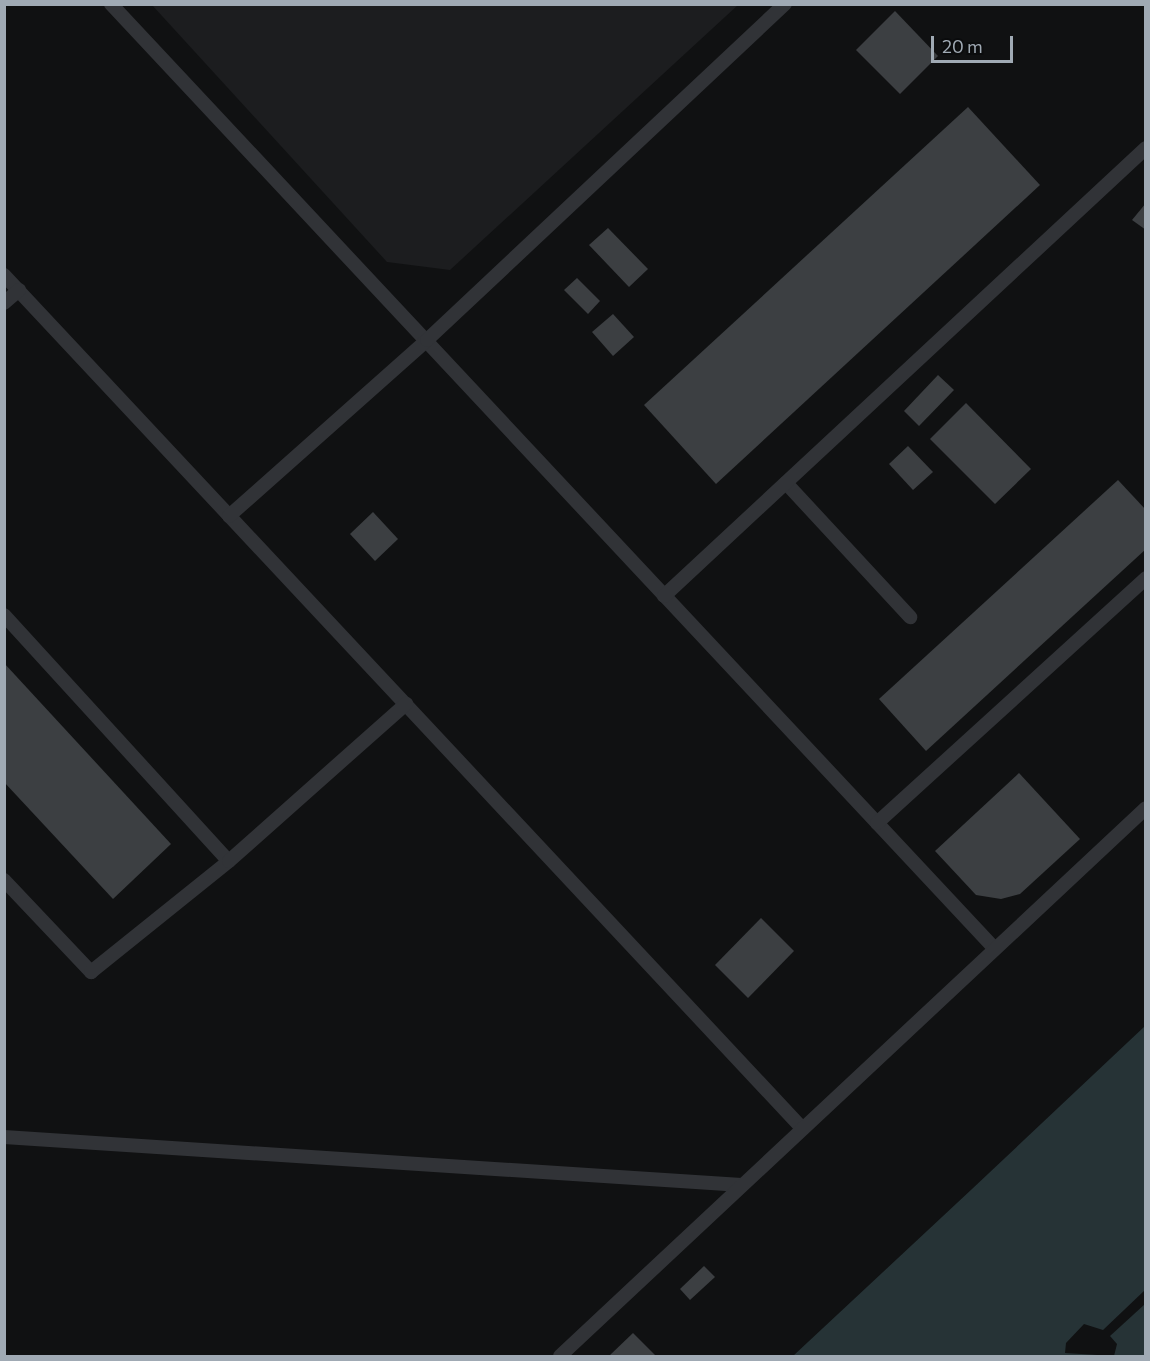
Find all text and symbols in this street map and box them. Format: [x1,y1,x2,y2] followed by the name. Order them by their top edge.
[934,24,1016,62] scale bar
[942,35,983,57] text: 20 m

